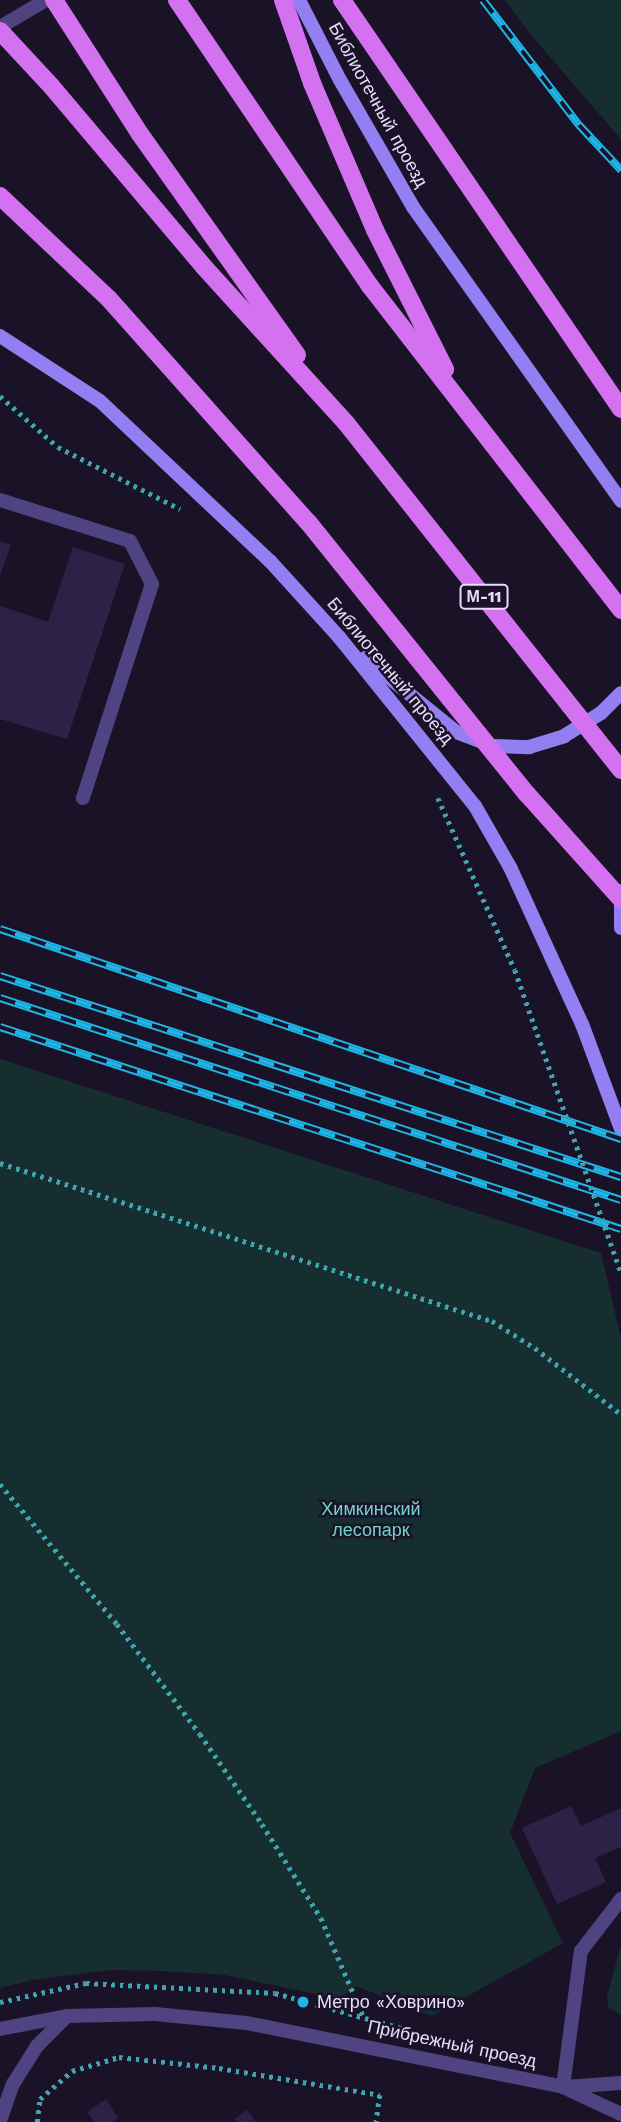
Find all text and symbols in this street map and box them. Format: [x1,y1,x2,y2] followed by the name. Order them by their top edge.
[324,19,432,191] street label: Библиотечный проезд
[460,584,508,610] road number: М-11
[322,593,458,749] street label: Библиотечный проезд
[321,1499,421,1542] park label: Химкинский лесопарк
[317,1991,465,2013] place label: Метро «Ховрино»
[295,1994,311,2010] marker: Метро «Ховрино»
[366,2016,538,2072] street label: Прибрежный проезд

